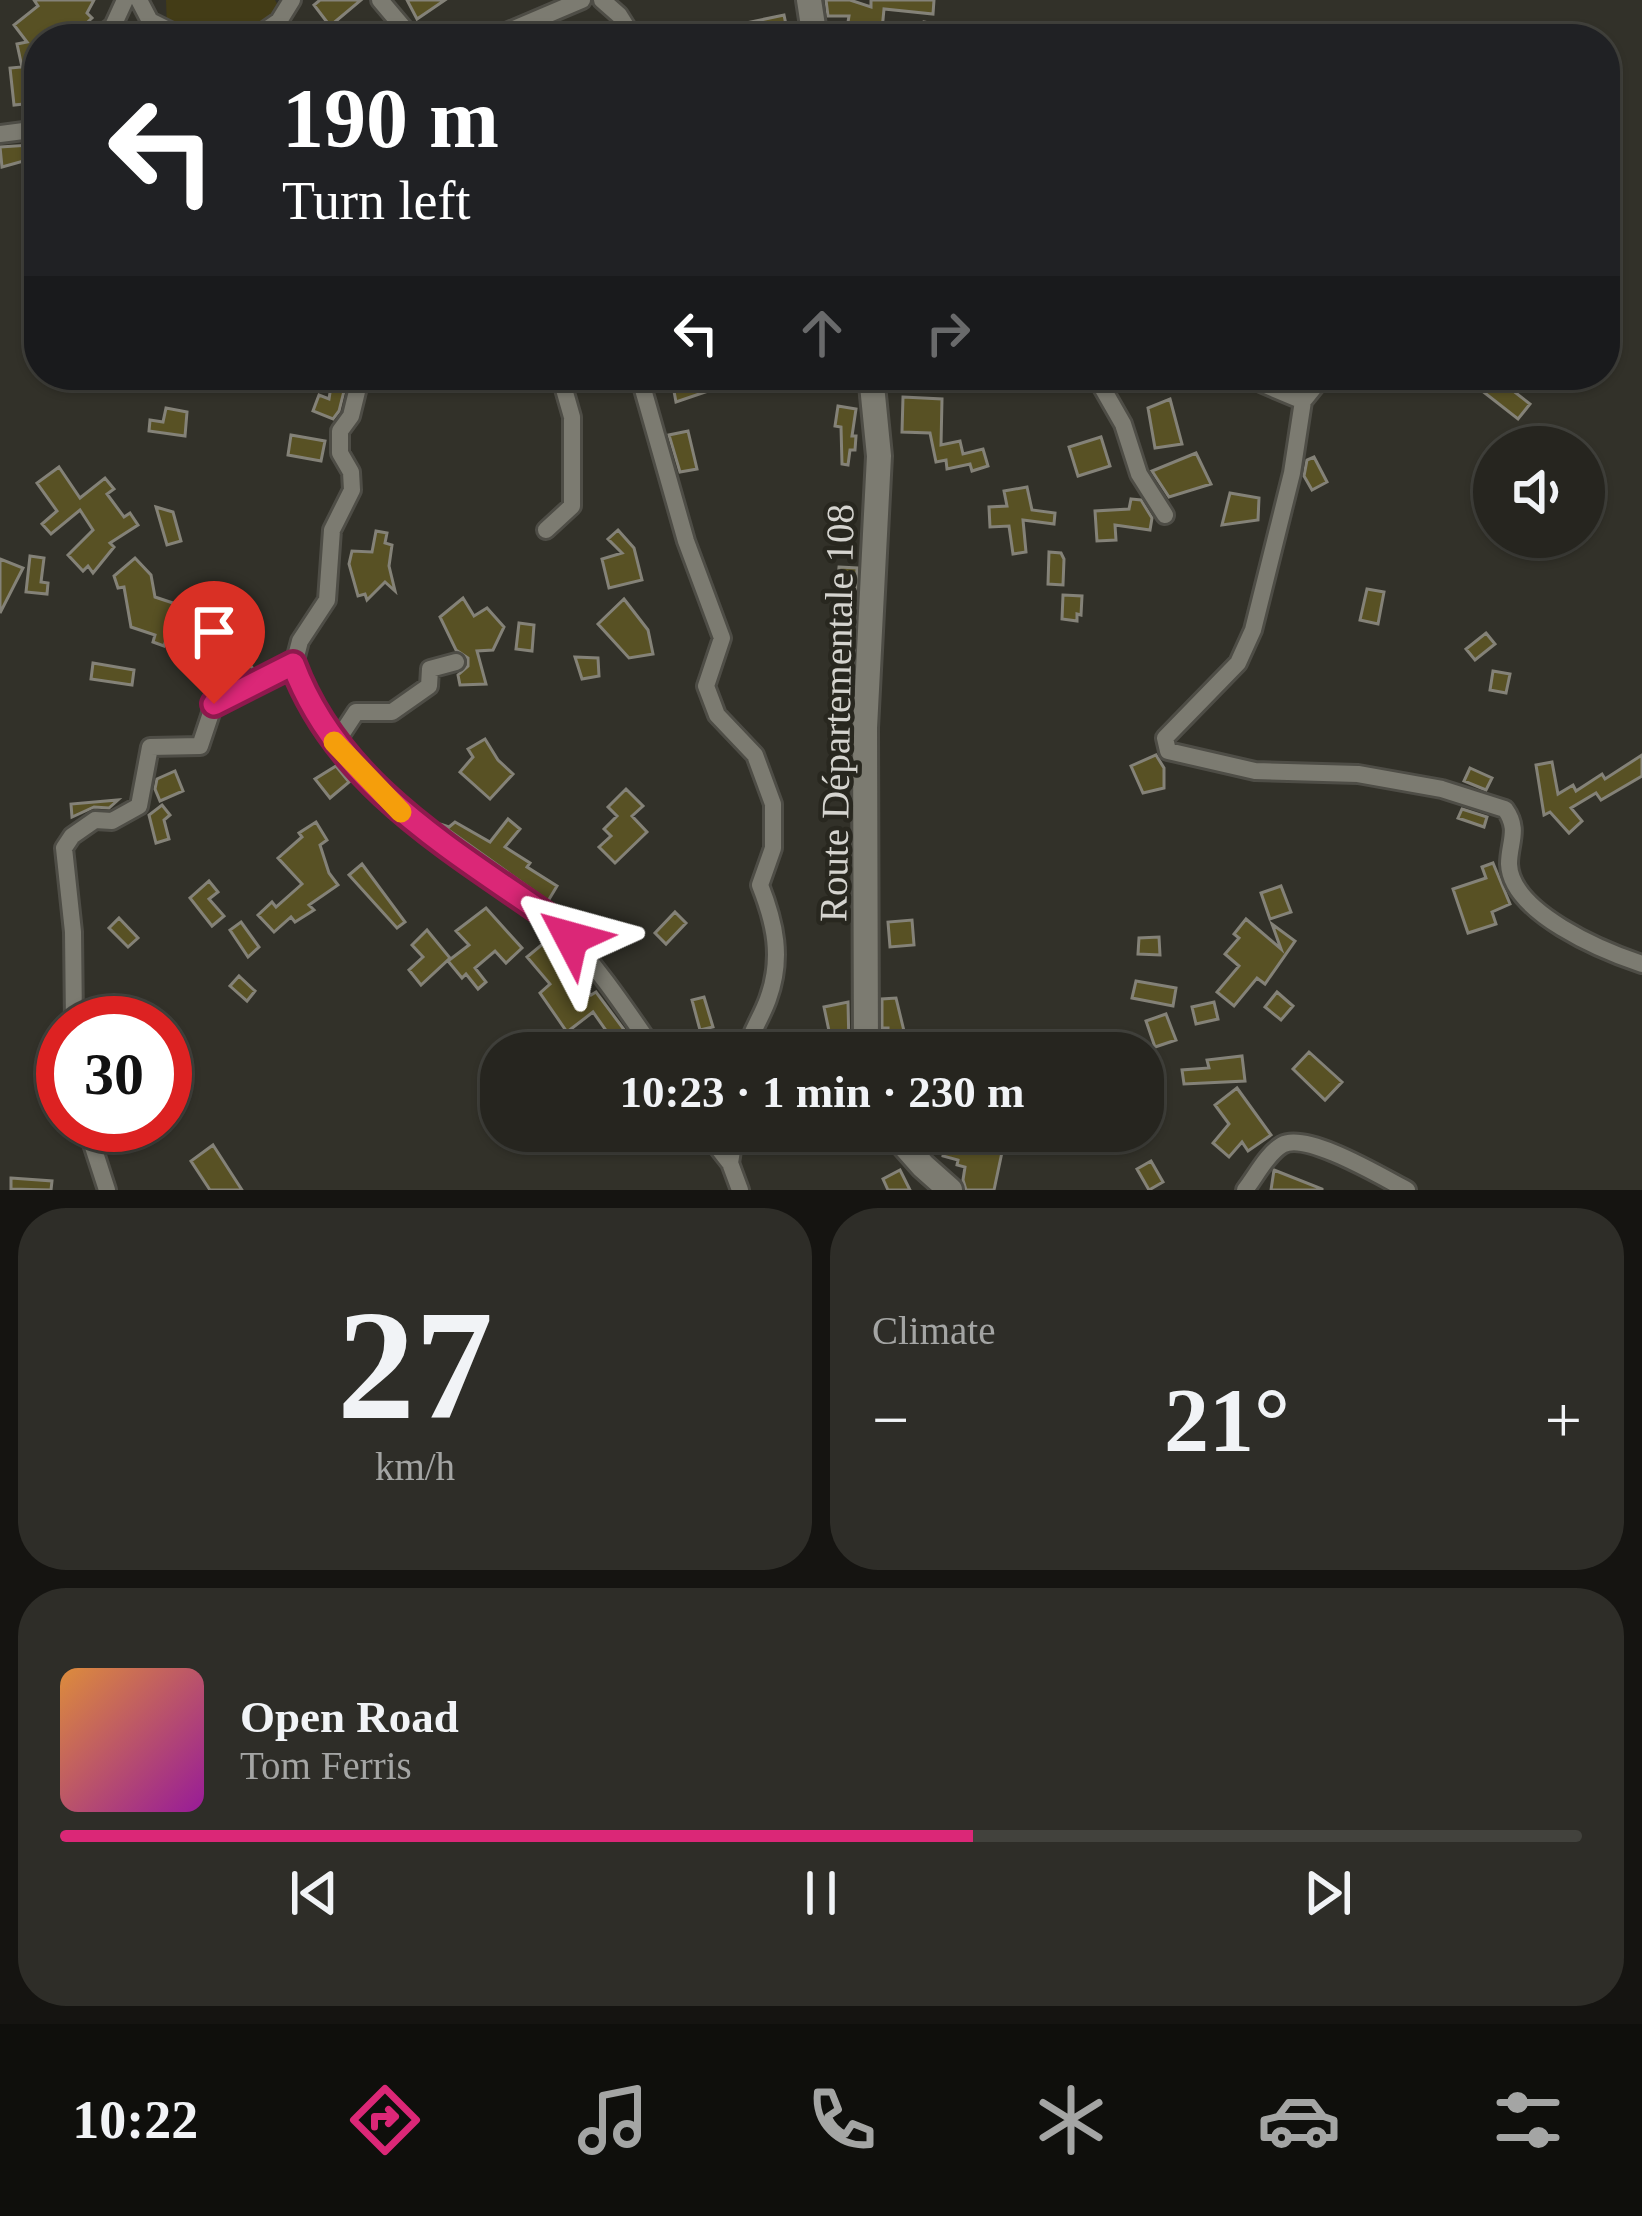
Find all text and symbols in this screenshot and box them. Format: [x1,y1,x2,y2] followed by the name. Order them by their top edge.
[84,72,240,228] icon: left
[282,72,499,165] text: 190 m
[282,171,471,231] text: Turn left
[663,300,729,366] icon: left
[789,300,855,366] icon: ahead
[915,300,981,366] icon: right
[1473,426,1605,558] map controls
[1473,426,1605,558] button: sound
[811,504,863,922] street label: Route Départementale 108
[163,581,265,704] pin
[181,599,247,665] icon: arrive
[508,875,634,1001] position arrow
[36,996,192,1152] speed limit sign: 30
[620,1067,1025,1117] text: 10:23 · 1 min · 230 m
[337,1279,493,1452] text: 27
[872,1309,995,1352] text: Climate
[1164,1371,1290,1470] text: 21°
[872,1383,909,1456] text: −
[1545,1383,1582,1456] text: +
[375,1445,455,1488] text: km/h
[240,1692,459,1742] text: Open Road
[240,1744,412,1787] text: Tom Ferris
[281,1860,347,1926] icon: previous
[788,1860,854,1926] icon: pause
[1295,1860,1361,1926] icon: next
[343,2078,427,2162] icon: directions
[571,2078,655,2162] icon: music
[800,2078,884,2162] icon: phone
[1029,2078,1113,2162] icon: climate
[1257,2078,1341,2162] icon: car
[1486,2078,1570,2162] icon: filters
[72,2090,198,2150] text: 10:22

